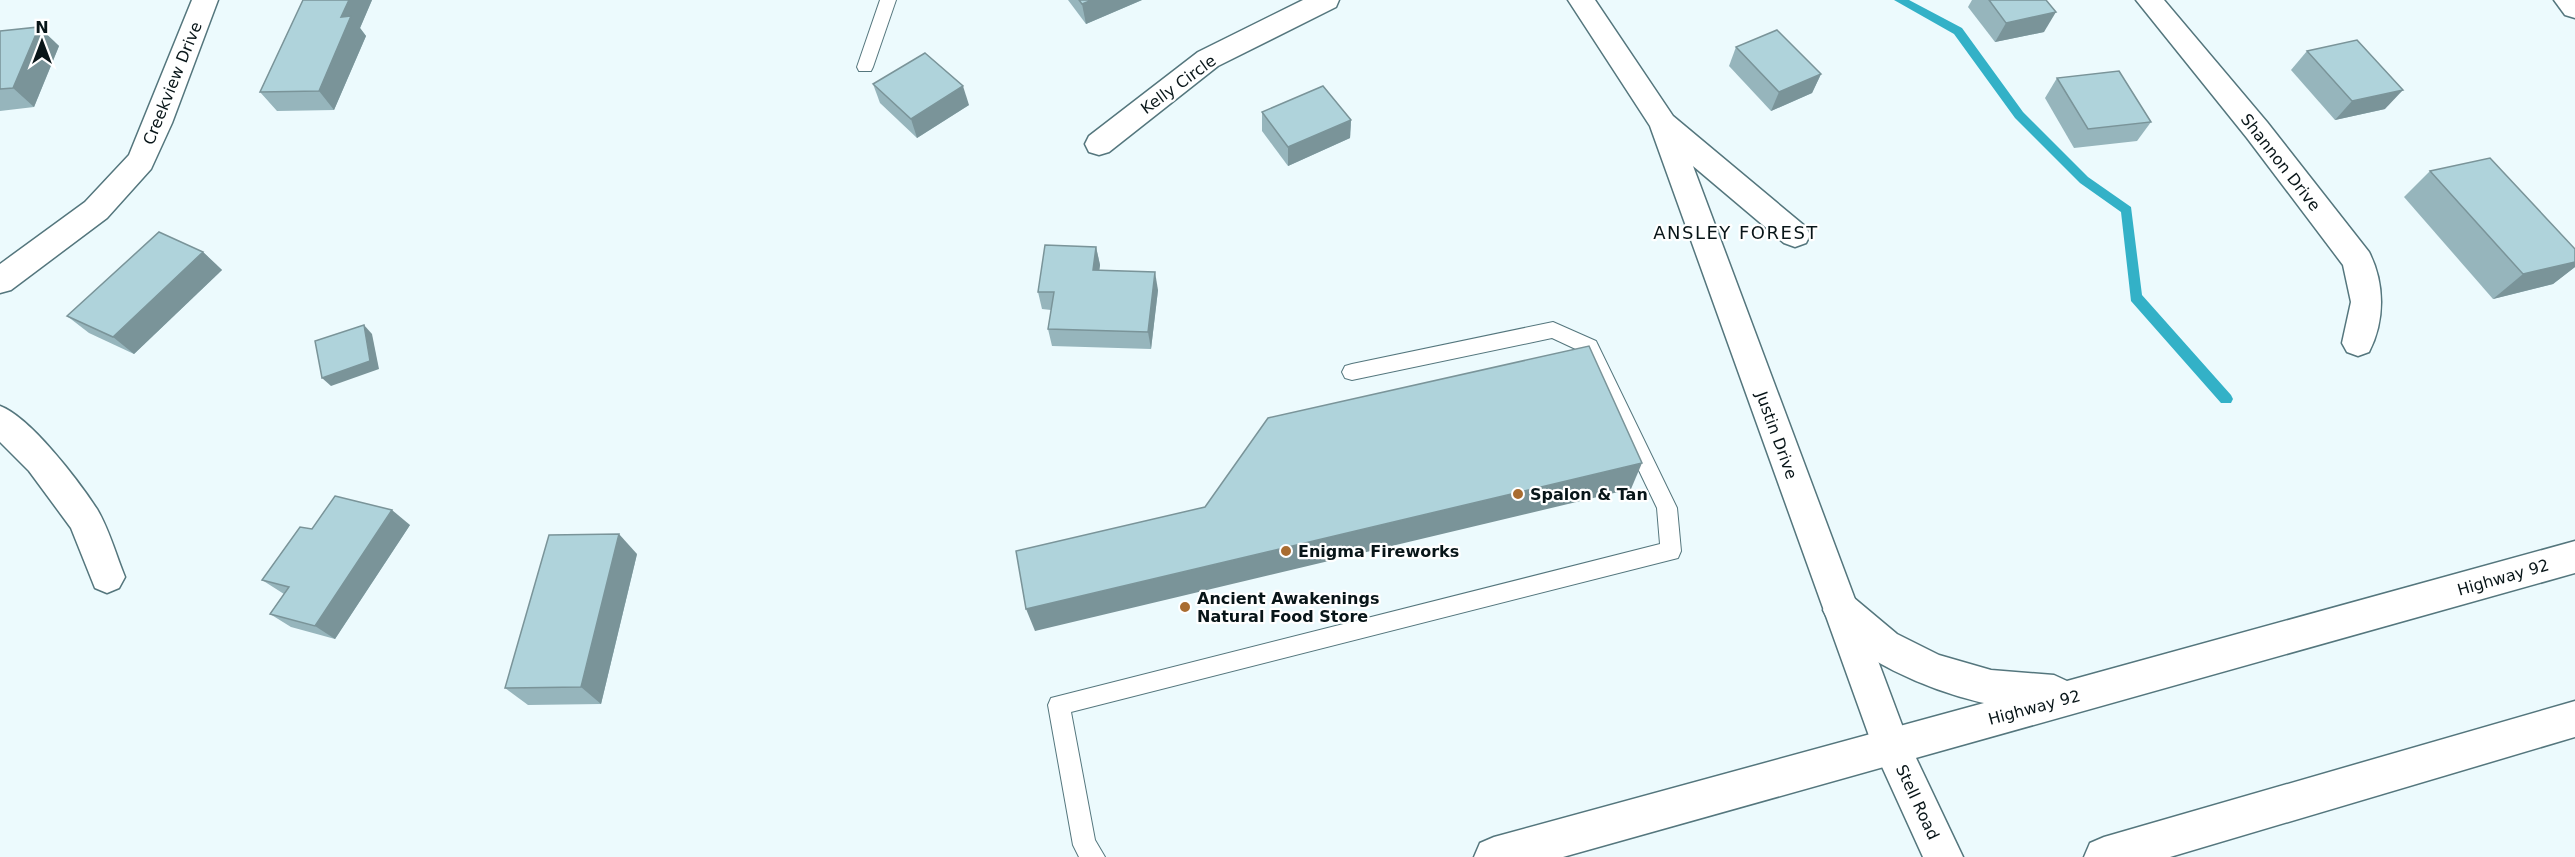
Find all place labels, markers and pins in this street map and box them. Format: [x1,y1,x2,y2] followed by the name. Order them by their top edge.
[1530,485,1648,504] place label: Spalon & Tan
[1511,487,1525,501] marker: Spalon & Tan
[1298,542,1459,561] place label: Enigma Fireworks
[1279,544,1293,558] marker: Enigma Fireworks
[1197,589,1379,626] place label: Ancient Awakenings Natural Food Store
[1178,600,1192,614] marker: Ancient Awakenings Natural Food Store

